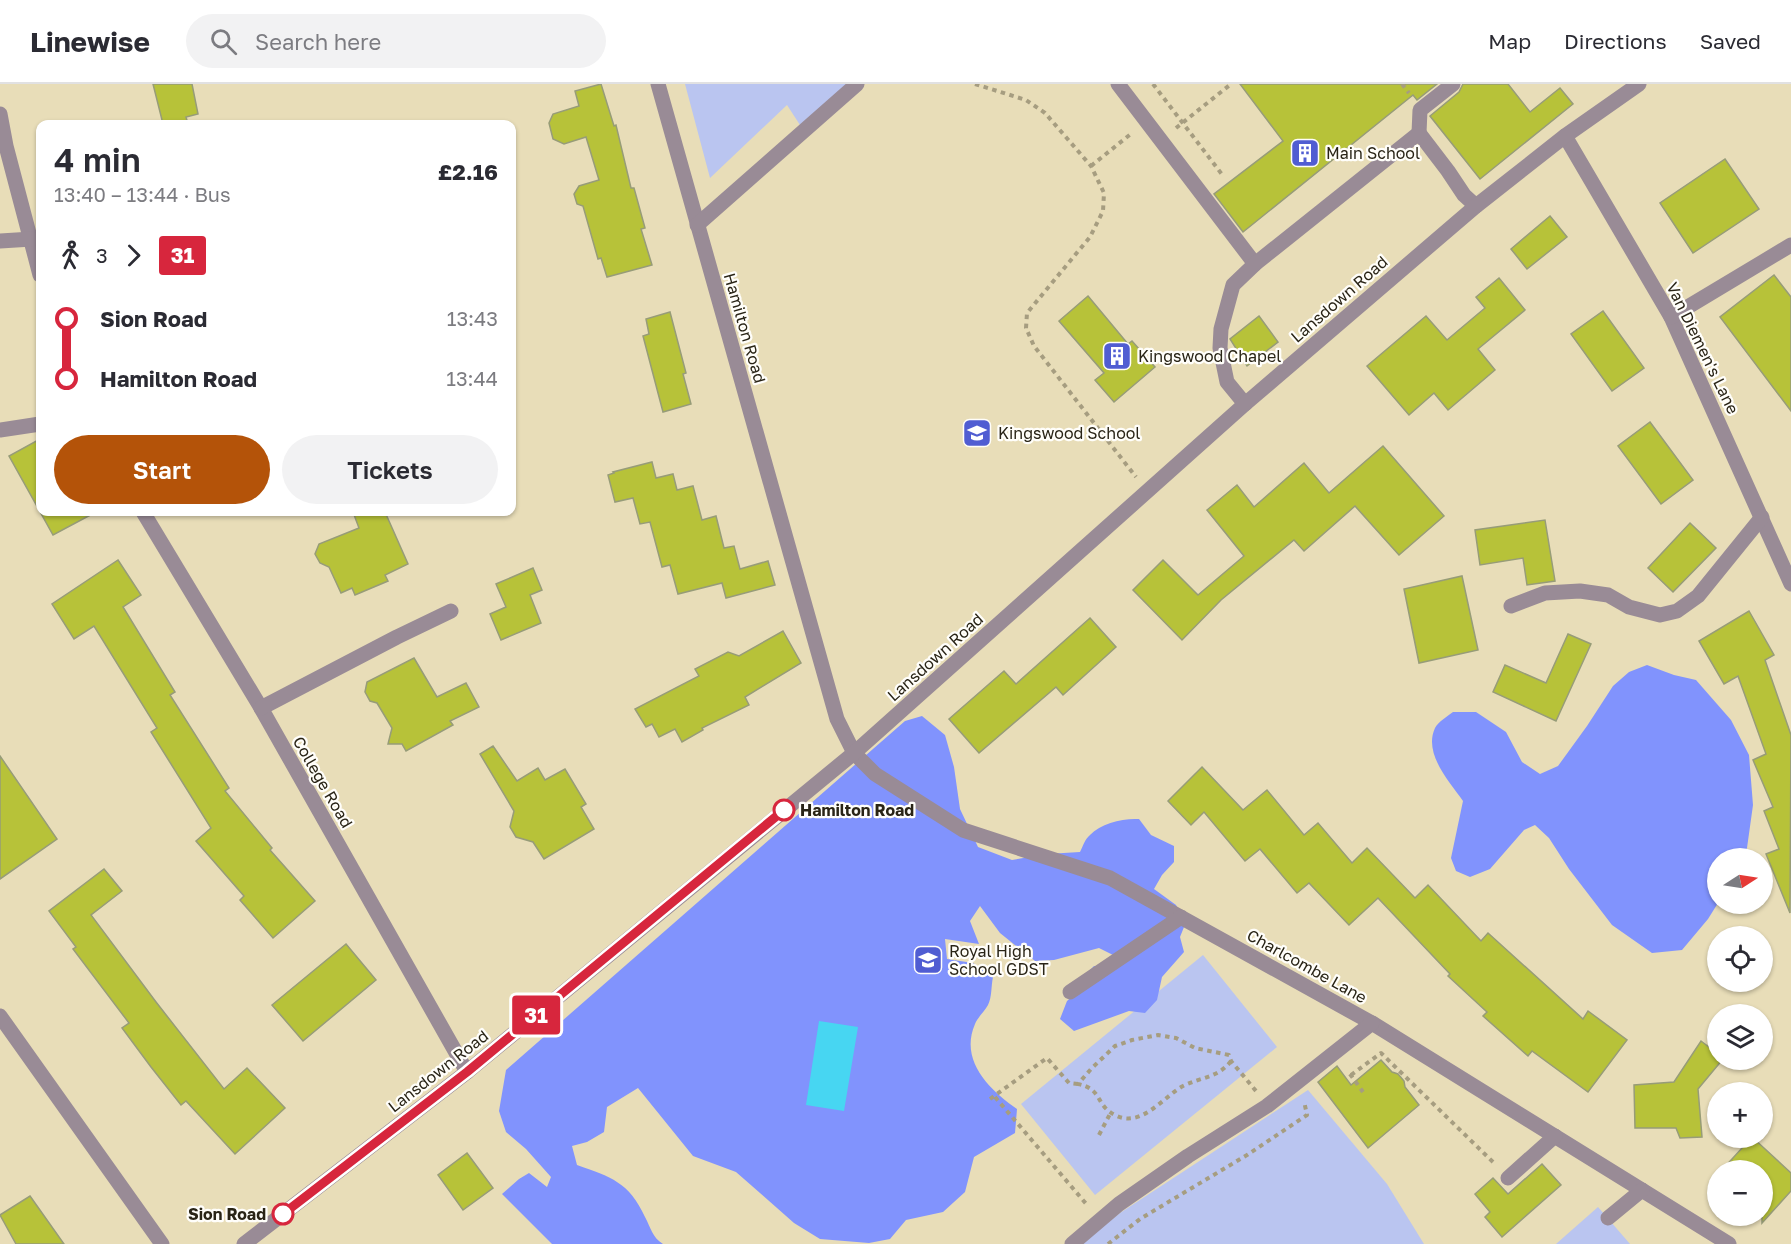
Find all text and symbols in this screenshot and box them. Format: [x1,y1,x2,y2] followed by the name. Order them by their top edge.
[186,14,606,68] search box
[30,25,150,58] text: Linewise
[207,25,240,58] icon: search
[255,28,381,55] text: Search here
[1488,28,1531,54] text: Map
[1564,28,1667,54] text: Directions
[1700,28,1761,54] text: Saved
[1289,137,1321,169] building icon: Main School
[54,140,141,179] text: 4 min
[1326,143,1420,163] place label: Main School
[438,158,498,185] text: £2.16
[54,182,231,206] text: 13:40 – 13:44 · Bus
[54,239,87,272] icon: walk
[117,239,150,272] icon: forward
[171,242,194,268] text: 31
[96,243,108,267] text: 3
[1286,251,1392,347] street label: Lansdown Road
[720,271,770,385] street label: Hamilton Road
[1662,279,1744,417] street label: Van Diemen's Lane
[100,305,207,332] text: Sion Road
[447,306,498,330] text: 13:43
[1101,340,1133,372] building icon: Kingswood Chapel
[1138,346,1281,366] place label: Kingswood Chapel
[100,365,257,392] text: Hamilton Road
[446,366,498,390] text: 13:44
[961,417,993,449] school or university icon: Kingswood School
[998,423,1140,443] place label: Kingswood School
[54,435,270,504] button: Start
[282,435,498,504] button: Tickets
[883,609,987,705] street label: Lansdown Road
[289,733,357,831] street label: College Road
[773,799,795,821] marker: Hamilton Road
[800,800,914,820] place label: Hamilton Road
[1707,848,1773,914] north arrow
[1707,848,1773,1226] map controls
[1244,925,1370,1007] street label: Charlcombe Lane
[1707,926,1773,992] button: locate
[949,941,1049,979] place label: Royal High School GDST
[912,944,944,976] school or university icon: Royal High School GDST
[509,996,563,1034] line badge: 31
[524,1002,548,1028] text: 31
[1707,1004,1773,1070] button: layers
[384,1026,492,1116] street label: Lansdown Road
[1707,1082,1773,1148] button: +
[1707,1160,1773,1226] button: −
[272,1203,294,1225] marker: Sion Road
[188,1204,266,1224] place label: Sion Road

